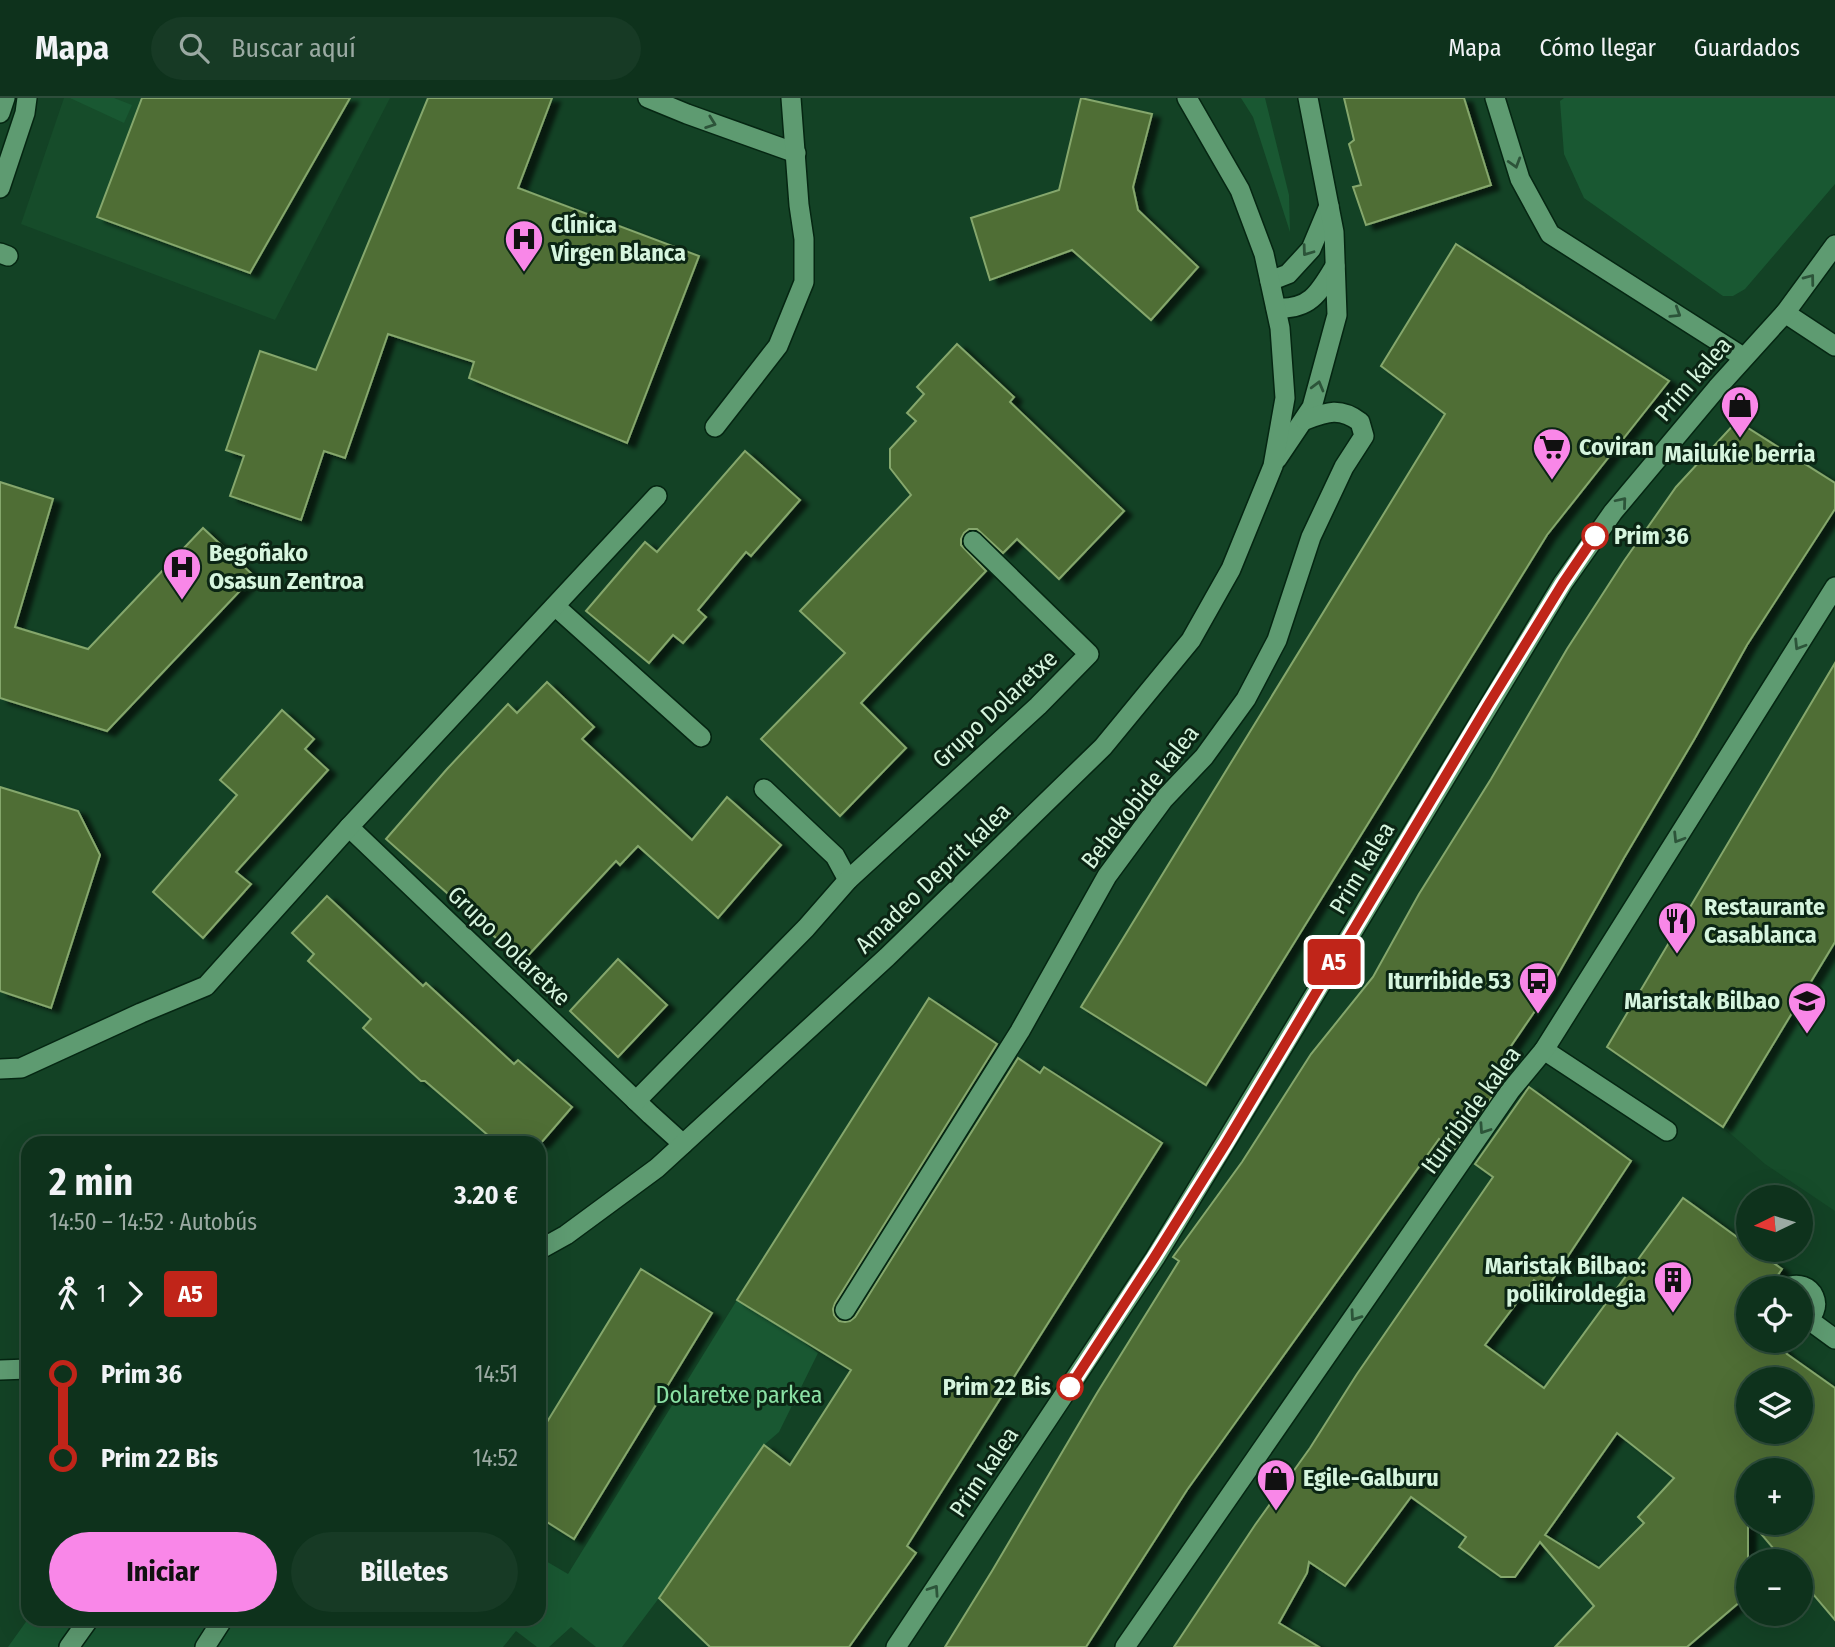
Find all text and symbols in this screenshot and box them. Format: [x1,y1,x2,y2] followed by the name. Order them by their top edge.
[151,17,641,80] search box
[35,28,109,68] text: Mapa
[175,29,213,67] icon: search
[231,33,356,64] text: Buscar aquí
[1448,34,1501,62] text: Mapa
[1539,34,1656,62] text: Cómo llegar
[1694,34,1800,62] text: Guardados
[705,115,717,129] one-way arrow
[1507,157,1522,169] one-way arrow
[550,211,686,267] place label: Clínica Virgen Blanca
[503,218,545,273] hospital icon: Clínica Virgen Blanca
[1303,243,1316,256] one-way arrow
[1802,274,1814,287] one-way arrow
[1668,305,1681,317] one-way arrow
[1649,331,1737,427] street label: Prim kalea
[1310,380,1324,392] one-way arrow
[1719,384,1761,439] shop icon: Mailukie berria
[1531,426,1573,481] supermarket icon: Coviran
[1579,433,1654,461] place label: Coviran
[1665,440,1816,468] place label: Mailukie berria
[1614,497,1626,510] one-way arrow
[1614,522,1689,550] place label: Prim 36
[1582,523,1608,549] marker: Prim 36
[209,539,364,595] place label: Begoñako Osasun Zentroa
[161,546,203,601] hospital icon: Begoñako Osasun Zentroa
[1794,638,1807,651] one-way arrow
[927,644,1063,774] street label: Grupo Dolaretxe
[1075,720,1205,874] street label: Behekobide kalea
[850,797,1016,959] street label: Amadeo Deprit kalea
[1324,817,1400,919] street label: Prim kalea
[1673,830,1686,843] one-way arrow
[442,880,576,1012] street label: Grupo Dolaretxe
[1704,893,1825,949] place label: Restaurante Casablanca
[1656,900,1698,955] restaurant icon: Restaurante Casablanca
[1302,939,1366,985] line badge: A5
[1322,948,1346,976] text: A5
[1517,960,1559,1015] bus stop icon: Iturribide 53
[1387,967,1511,995] place label: Iturribide 53
[1786,980,1828,1035] school or university icon: Maristak Bilbao
[1624,987,1780,1015] place label: Maristak Bilbao
[1415,1041,1527,1179] street label: Iturribide kalea
[1480,1121,1492,1134] one-way arrow
[49,1159,133,1205] text: 2 min
[454,1180,518,1211] text: 3.20 €
[1736,1185,1813,1262] north arrow
[1736,1185,1813,1626] map controls
[49,1208,257,1236] text: 14:50 – 14:52 · Autobús
[1485,1252,1646,1308] place label: Maristak Bilbao: polikiroldegia
[1652,1259,1694,1314] building icon: Maristak Bilbao: polikiroldegia
[49,1275,87,1313] icon: walk
[116,1275,154,1313] icon: forward
[1736,1276,1813,1353] button: locate
[97,1280,106,1308] text: 1
[178,1280,203,1308] text: A5
[1351,1308,1363,1321] one-way arrow
[101,1359,182,1390] text: Prim 36
[475,1360,518,1388] text: 14:51
[1736,1367,1813,1444] button: layers
[943,1373,1051,1401] place label: Prim 22 Bis
[1057,1374,1083,1400] marker: Prim 22 Bis
[656,1381,822,1409] park label: Dolaretxe parkea
[944,1422,1024,1522] street label: Prim kalea
[101,1443,218,1474] text: Prim 22 Bis
[472,1444,518,1472] text: 14:52
[1255,1457,1297,1512] shop icon: Egile-Galburu
[1736,1458,1813,1535] button: +
[1303,1464,1439,1492] place label: Egile-Galburu
[49,1532,277,1612] button: Iniciar
[291,1532,518,1612] button: Billetes
[1736,1549,1813,1626] button: −
[926,1585,938,1598] one-way arrow

